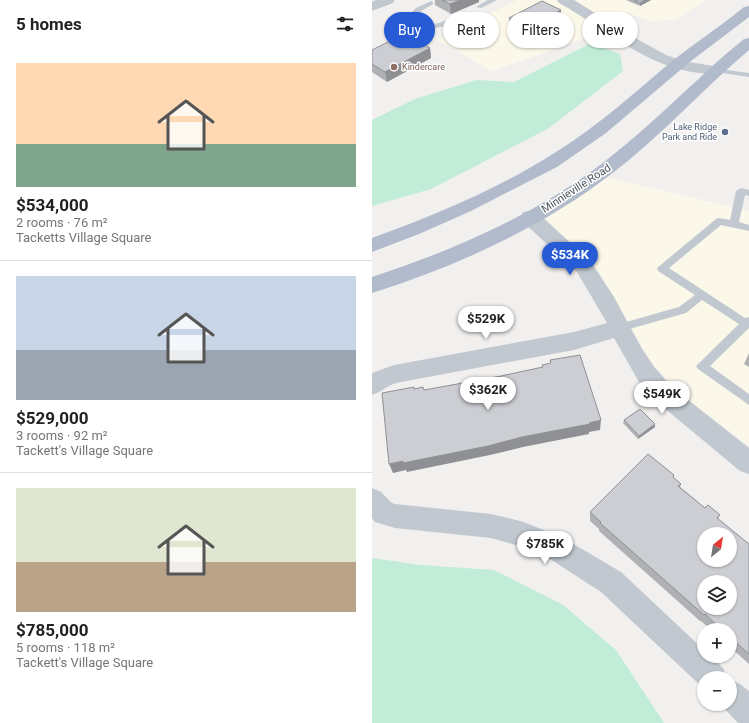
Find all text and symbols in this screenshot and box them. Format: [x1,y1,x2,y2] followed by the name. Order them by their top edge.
[384,12,435,48] chip: Buy
[443,12,499,48] chip: Rent
[507,12,574,48] chip: Filters
[582,12,638,48] chip: New
[334,13,356,35] icon: filters
[16,14,82,34] text: 5 homes
[389,62,399,72] marker: Kindercare
[402,62,445,72] place label: Kindercare
[150,89,222,161] icon: home
[662,122,717,142] place label: Lake Ridge Park and Ride
[720,127,730,137] marker: Lake Ridge Park and Ride
[539,161,613,216] street label: Minnieville Road
[16,195,88,215] text: $534,000
[16,215,108,230] text: 2 rooms · 76 m²
[16,230,151,245] text: Tacketts Village Square
[542,242,598,276] pin: $534K
[551,247,589,262] text: $534K
[150,302,222,374] icon: home
[458,306,514,340] pin: $529K
[467,311,505,326] text: $529K
[460,377,516,411] pin: $362K
[634,381,690,415] pin: $549K
[469,382,507,397] text: $362K
[643,386,681,401] text: $549K
[16,408,88,428] text: $529,000
[16,428,108,443] text: 3 rooms · 92 m²
[16,443,153,458] text: Tackett's Village Square
[150,514,222,586] icon: home
[697,527,737,567] north arrow
[697,527,737,711] map controls
[517,531,573,565] pin: $785K
[526,536,564,551] text: $785K
[697,575,737,615] button: layers
[16,620,88,640] text: $785,000
[697,623,737,663] button: +
[16,640,115,655] text: 5 rooms · 118 m²
[16,655,153,670] text: Tackett's Village Square
[697,671,737,711] button: −

